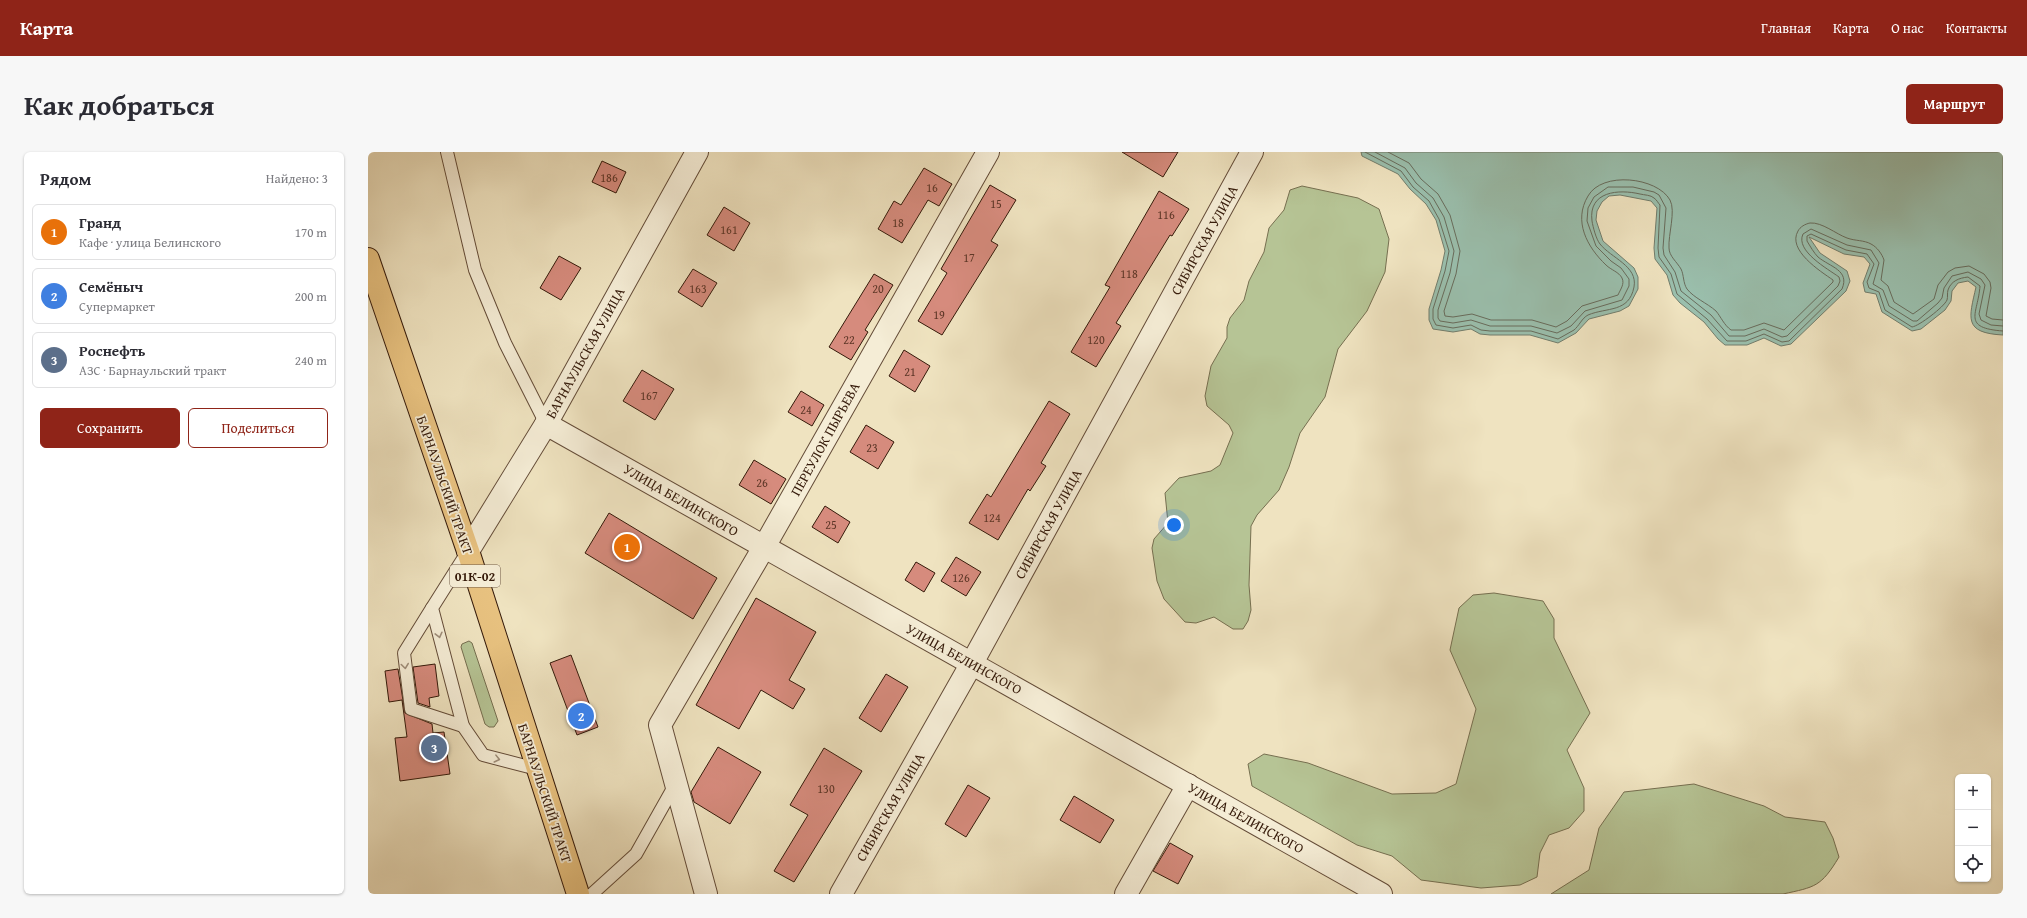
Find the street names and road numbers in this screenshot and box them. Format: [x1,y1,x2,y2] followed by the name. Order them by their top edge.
[1166,181,1243,298] street label: СИБИРСКАЯ УЛИЦА
[541,283,630,422] street label: БАРНАУЛЬСКАЯ УЛИЦА
[785,378,865,499] street label: ПЕРЕУЛОК ПЫРЬЕВА
[412,413,478,557] street label: БАРНАУЛЬСКИЙ ТРАКТ
[620,459,742,541] street label: УЛИЦА БЕЛИНСКОГО
[1010,465,1087,582] street label: СИБИРСКАЯ УЛИЦА
[450,565,500,587] road number: 01К-02
[902,619,1026,699] street label: УЛИЦА БЕЛИНСКОГО
[513,721,577,865] street label: БАРНАУЛЬСКИЙ ТРАКТ
[851,749,929,865] street label: СИБИРСКАЯ УЛИЦА
[1184,778,1308,858] street label: УЛИЦА БЕЛИНСКОГО

